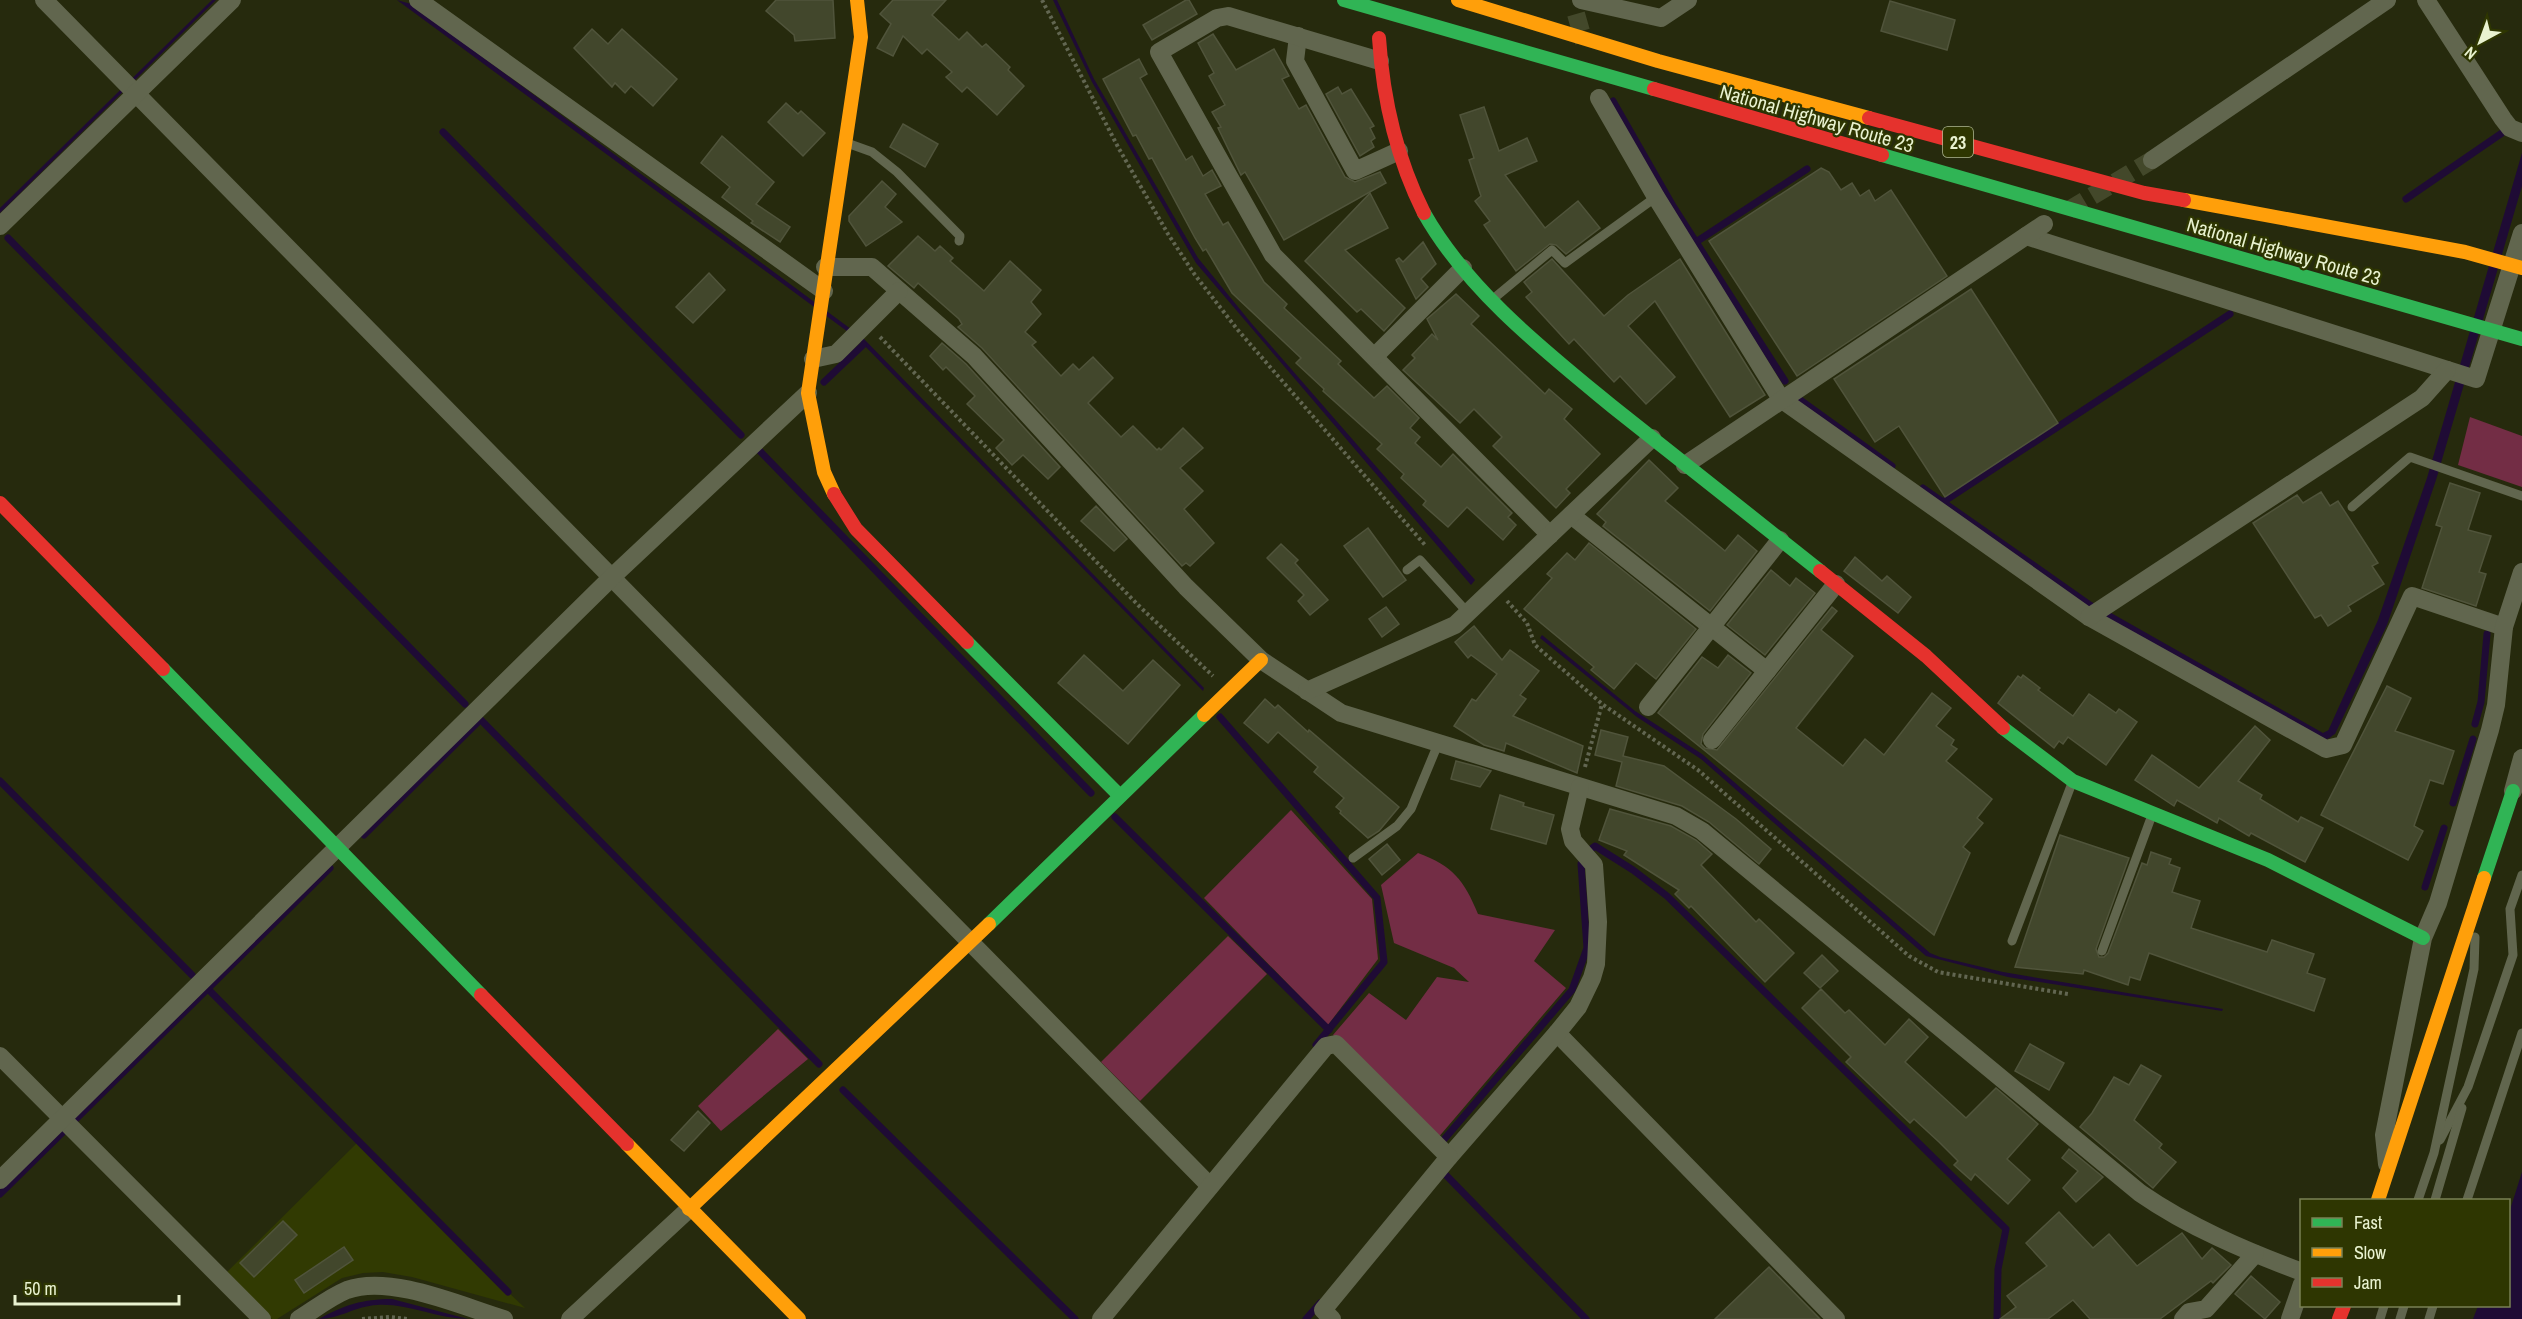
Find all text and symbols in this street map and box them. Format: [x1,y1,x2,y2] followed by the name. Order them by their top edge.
[2450,12,2510,72] north arrow
[2459,42,2481,65] text: N
[1717,77,1917,159] street label: National Highway Route 23
[1943,127,1973,157] road number: 23
[2184,210,2384,292] street label: National Highway Route 23
[2300,1199,2510,1307] legend
[2354,1210,2382,1235] text: Fast
[2354,1240,2386,1265] text: Slow
[15,1268,178,1306] scale bar
[2354,1270,2382,1295] text: Jam
[24,1276,57,1301] text: 50 m

